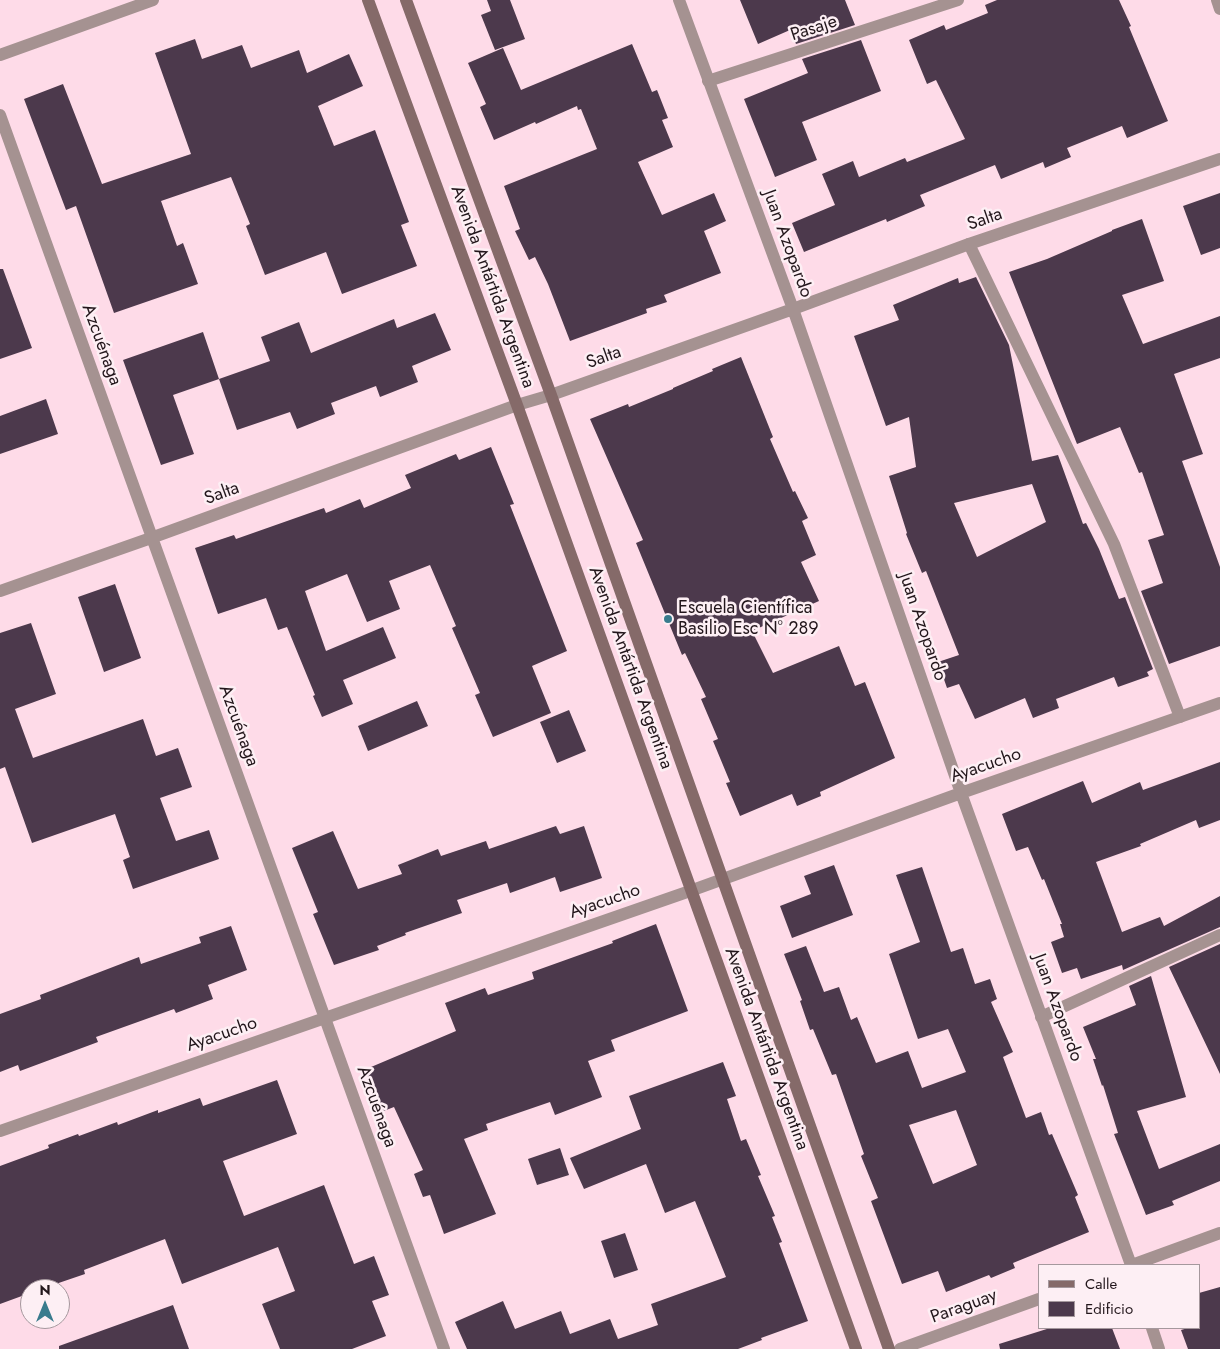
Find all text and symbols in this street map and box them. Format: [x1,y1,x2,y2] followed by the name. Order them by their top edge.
[788,11,840,47] street label: Pasaje
[445,183,539,391] street label: Avenida Antártida Argentina
[758,187,816,301] street label: Juan Azopardo
[965,204,1005,236] street label: Salta
[76,301,126,389] street label: Azcuénaga
[584,342,624,374] street label: Salta
[202,478,242,510] street label: Salta
[583,564,677,772] street label: Avenida Antártida Argentina
[893,570,951,684] street label: Juan Azopardo
[678,598,819,640] place label: Escuela Científica Basilio Esc N° 289
[662,613,674,625] marker: Escuela Científica Basilio Esc N° 289
[213,682,263,770] street label: Azcuénaga
[948,744,1024,788] street label: Ayacucho
[567,880,643,924] street label: Ayacucho
[719,945,813,1153] street label: Avenida Antártida Argentina
[1028,951,1086,1065] street label: Juan Azopardo
[184,1013,260,1057] street label: Ayacucho
[351,1063,401,1151] street label: Azcuénaga
[1038,1264,1200,1329] legend
[1085,1273,1117,1295] text: Calle
[20,1279,70,1329] north arrow
[39,1280,51,1300] text: N
[928,1285,1000,1329] street label: Paraguay
[1085,1298,1133,1320] text: Edificio

